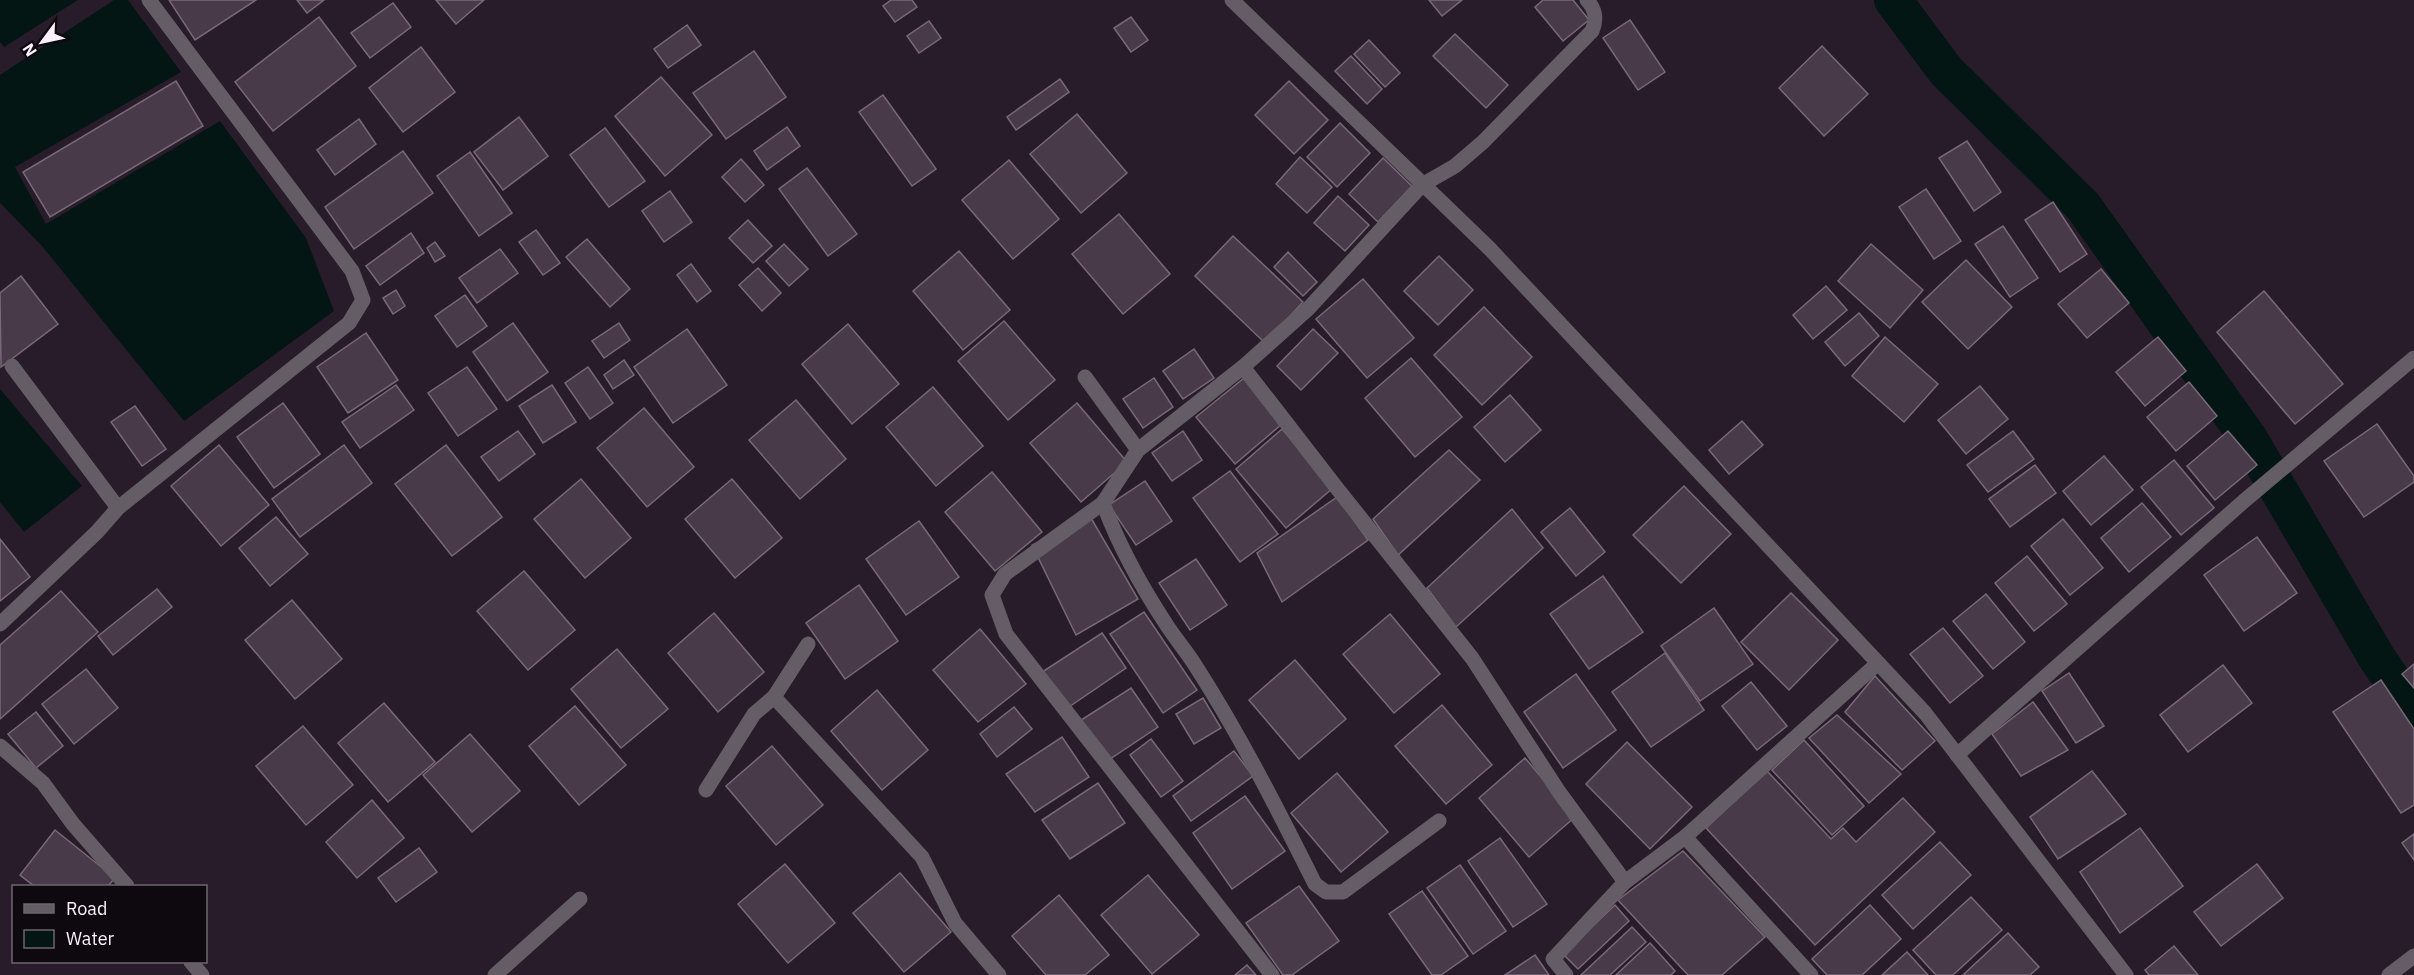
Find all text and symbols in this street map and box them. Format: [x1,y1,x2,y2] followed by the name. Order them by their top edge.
[12,12,72,72] north arrow
[18,40,41,60] text: N
[12,885,207,963] legend
[66,897,107,920] text: Road
[66,927,115,950] text: Water

